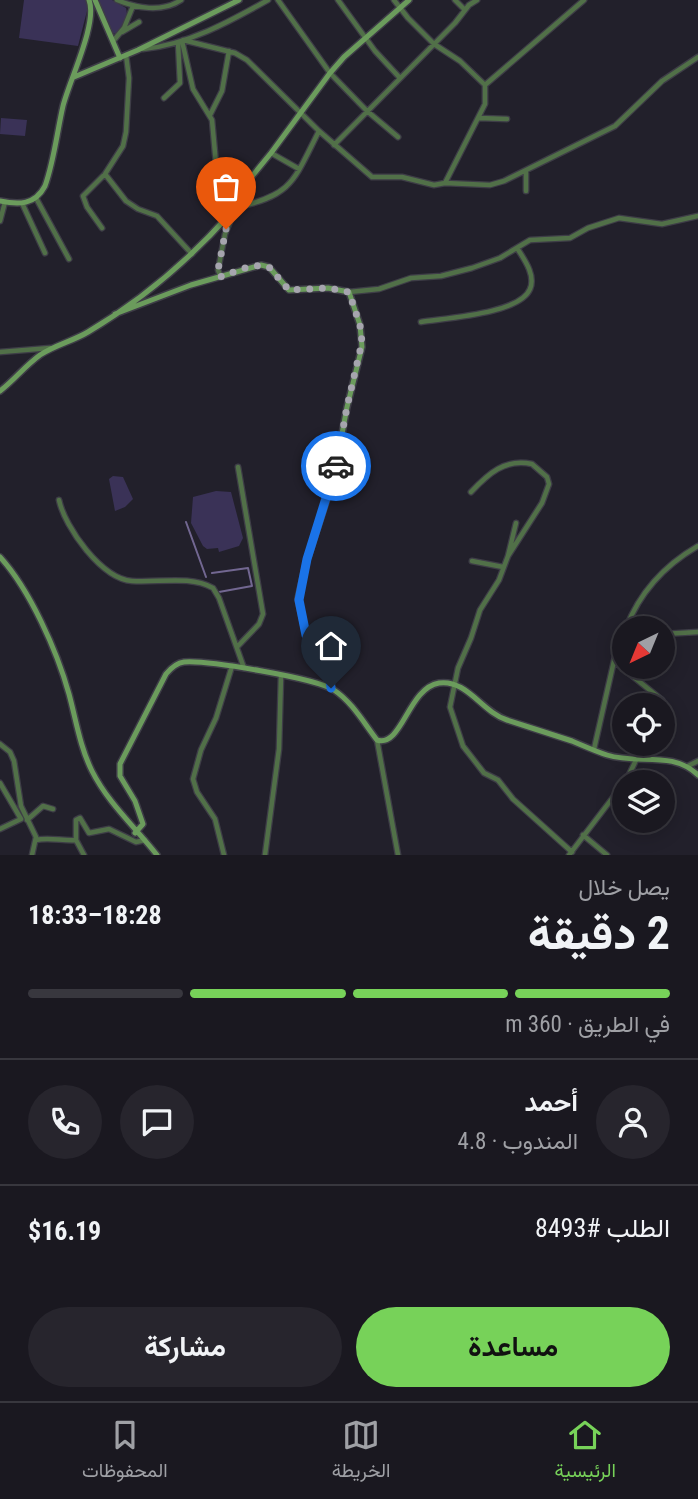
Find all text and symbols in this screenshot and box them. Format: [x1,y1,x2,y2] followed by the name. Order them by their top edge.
[196,157,256,229] pin
[207,168,245,206] icon: bag
[301,431,371,501] courier
[317,447,355,485] icon: car
[301,616,361,688] pin
[612,616,676,679] north arrow
[612,616,675,833] map controls
[312,627,350,665] icon: home
[612,693,675,756] button: locate
[612,770,675,833] button: layers
[578,874,670,901] text: يصل خلال
[28,900,162,930] text: 18:28–18:33
[528,906,670,960] text: 2 دقيقة
[505,1011,670,1038] text: في الطريق · 360 m
[28,1085,102,1159] button: phone
[120,1085,194,1159] button: chat
[596,1085,670,1159] button: person
[525,1087,578,1117] text: أحمد
[458,1128,578,1155] text: المندوب · 4.8
[535,1213,670,1243] text: الطلب #8493
[28,1216,101,1246] text: $16.19
[28,1307,342,1387] button: مشاركة
[356,1307,670,1387] button: مساعدة
[82,1416,168,1487] tab: المحفوظات
[332,1416,390,1487] tab: الخريطة
[555,1416,616,1487] tab: الرئيسية

